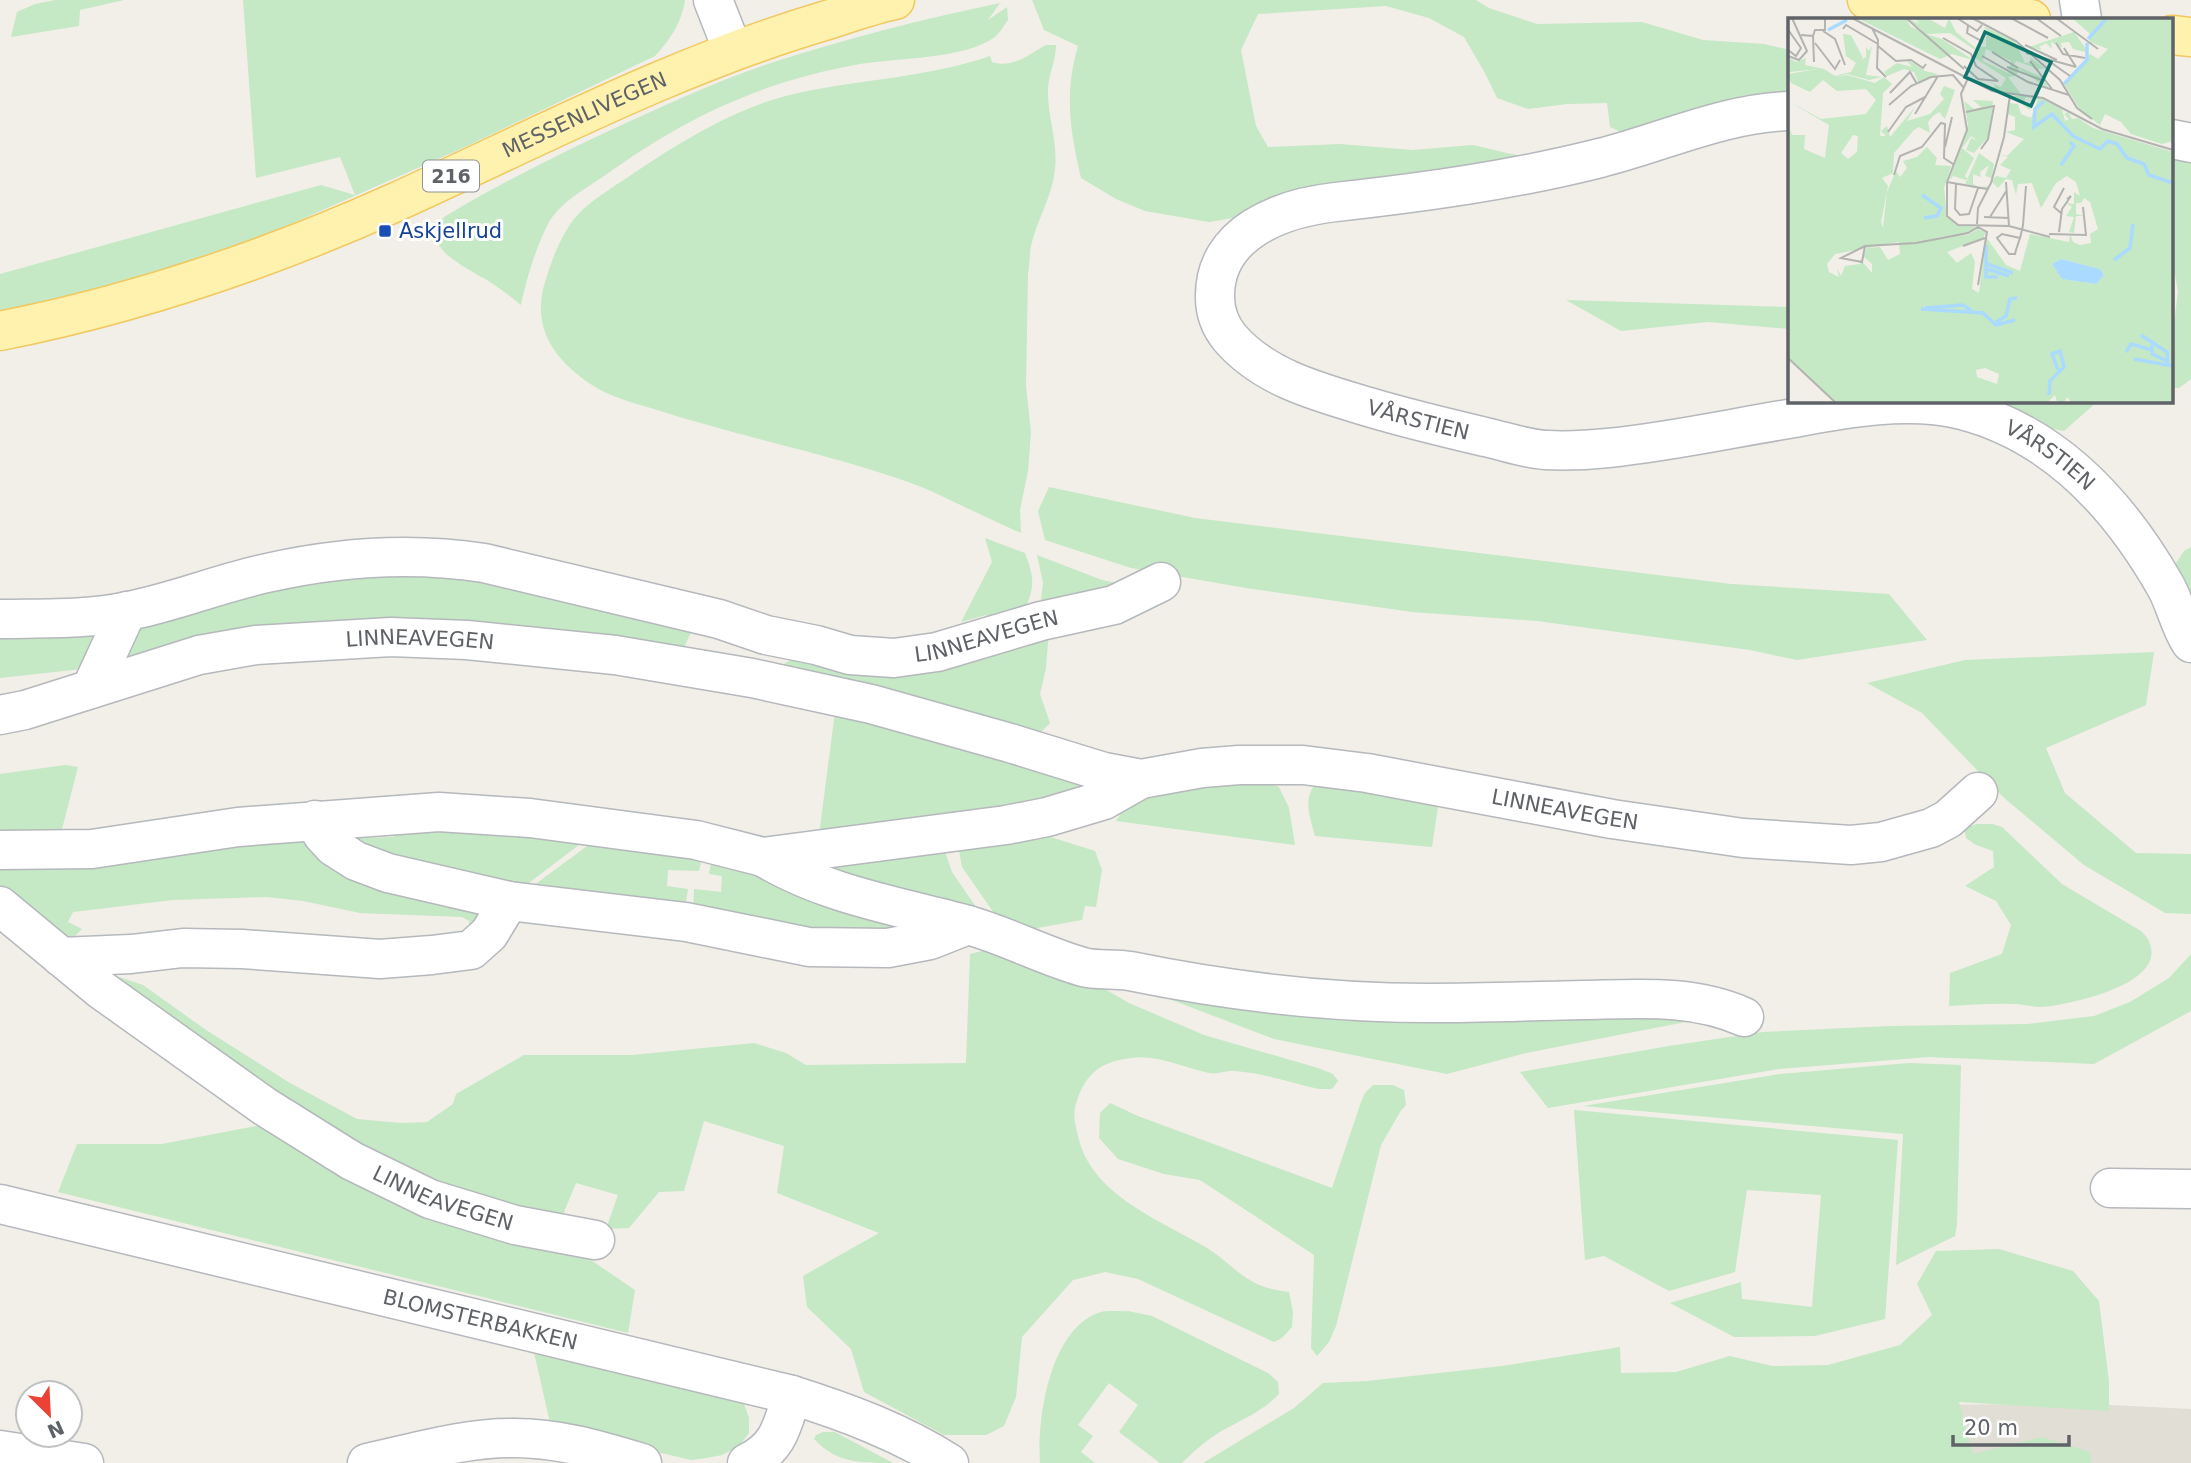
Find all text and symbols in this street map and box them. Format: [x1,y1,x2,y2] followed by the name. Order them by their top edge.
[1788,18,2174,402] inset map
[498,67,670,163] street label: MESSENLIVEGEN
[423,160,479,192] road number: 216
[399,219,502,243] place label: Askjellrud
[377,223,393,239] marker: Askjellrud
[1364,395,1472,445] street label: VÅRSTIEN
[2001,415,2100,495] street label: VÅRSTIEN
[913,606,1061,667] street label: LINNEAVEGEN
[345,625,495,655] street label: LINNEAVEGEN
[1490,785,1640,835] street label: LINNEAVEGEN
[369,1161,516,1236] street label: LINNEAVEGEN
[380,1285,580,1355] street label: BLOMSTERBAKKEN
[14,1379,84,1449] north arrow
[1953,1404,2068,1448] scale bar
[44,1416,68,1443] text: N
[1964,1416,2018,1440] text: 20 m

